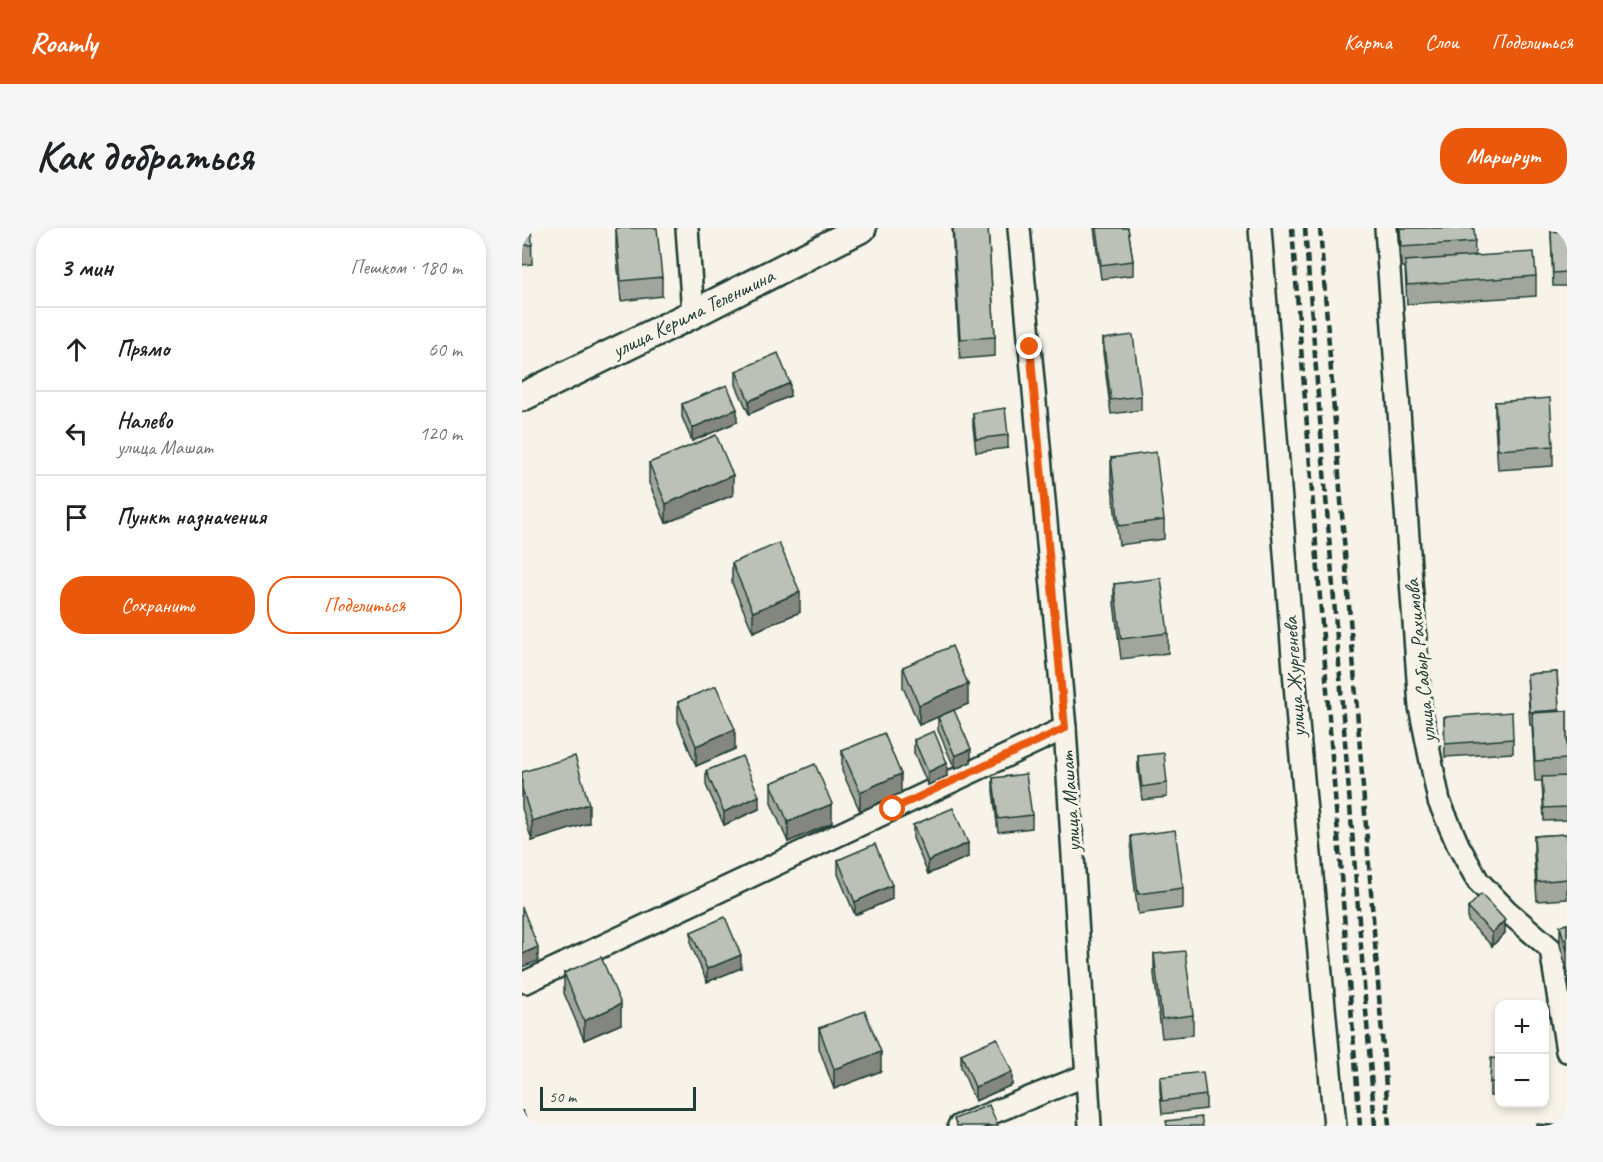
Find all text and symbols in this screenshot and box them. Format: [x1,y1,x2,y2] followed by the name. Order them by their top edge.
[30,25,97,60] text: Roamly
[1344,29,1392,55] text: Карта
[1425,29,1459,55] text: Слои
[1492,29,1573,55] text: Поделиться
[1440,128,1567,184] button: Маршрут
[36,130,253,183] text: Как добраться
[60,251,113,284] text: 3 мин
[350,255,462,280] text: Пешком · 180 m
[606,262,780,364] street label: улица Керима Теленшина
[60,333,93,366] icon: ahead
[1016,333,1042,359] route end
[117,335,169,363] text: Прямо
[428,337,462,362] text: 60 m
[117,407,173,435] text: Налево
[60,417,93,450] icon: left
[419,421,462,446] text: 120 m
[117,435,212,460] text: улица Машат
[60,501,93,534] icon: arrive
[117,503,266,531] text: Пункт назначения
[60,576,255,634] button: Сохранить
[267,576,462,634] button: Поделиться
[1398,576,1442,746] street label: улица Сабыр Рахимова
[1277,614,1311,740] street label: улица Жургенева
[1053,750,1087,855] street label: улица Машат
[879,795,905,821] route start
[1495,1000,1549,1108] map controls
[1495,1000,1549,1054] button: +
[1495,1054,1549,1108] button: −
[540,1084,696,1112] scale bar
[549,1087,576,1107] text: 50 m

